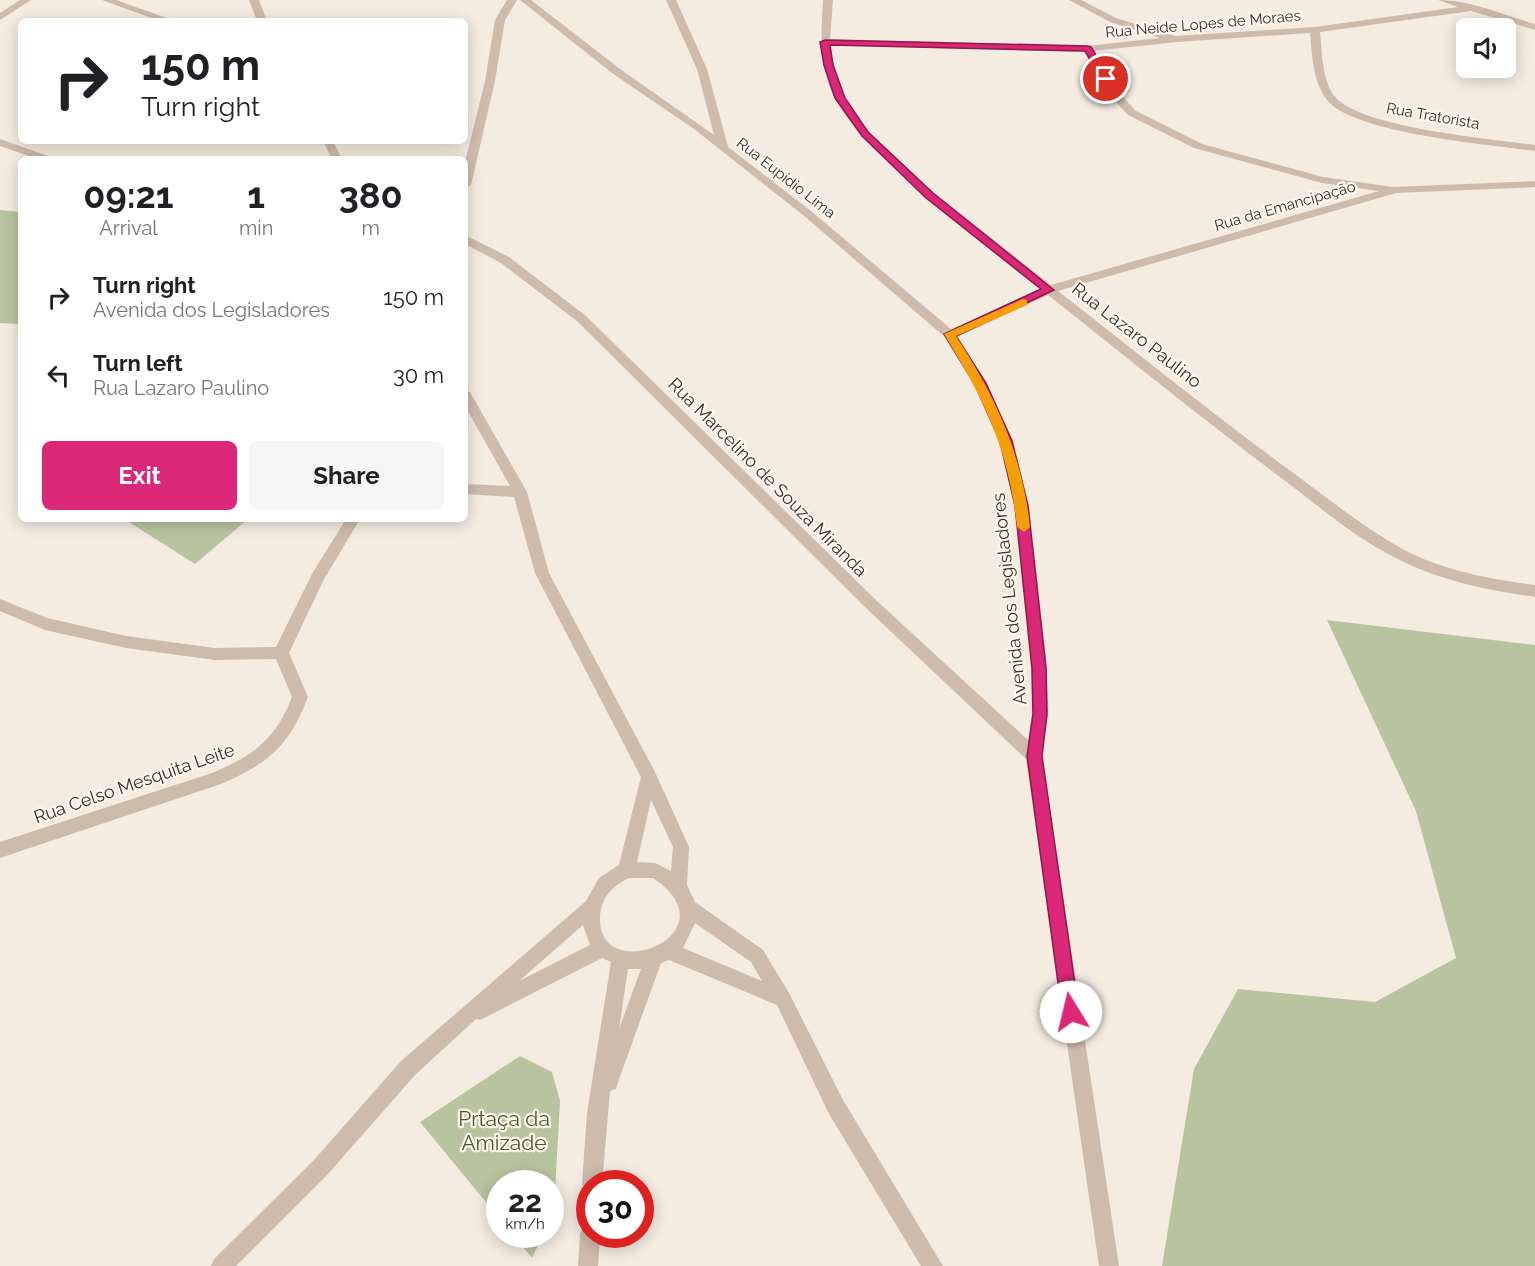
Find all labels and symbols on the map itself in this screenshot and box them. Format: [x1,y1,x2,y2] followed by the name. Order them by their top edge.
[1105,6,1301,42] street label: Rua Neide Lopes de Moraes
[1080,53,1131,104] pin
[1385,99,1481,133] street label: Rua Tratorista
[733,134,839,222] street label: Rua Eupídio Lima
[1212,177,1358,235] street label: Rua da Emancipação
[1068,278,1206,392] street label: Rua Lazaro Paulino
[664,373,872,581] street label: Rua Marcelino de Souza Miranda
[987,492,1031,706] street label: Avenida dos Legisladores
[31,739,237,827] street label: Rua Celso Mesquita Leite
[1039,980,1103,1044] position arrow
[458,1106,550,1155] park label: Prtaça da Amizade
[576,1170,654,1248] speed limit sign: 30

